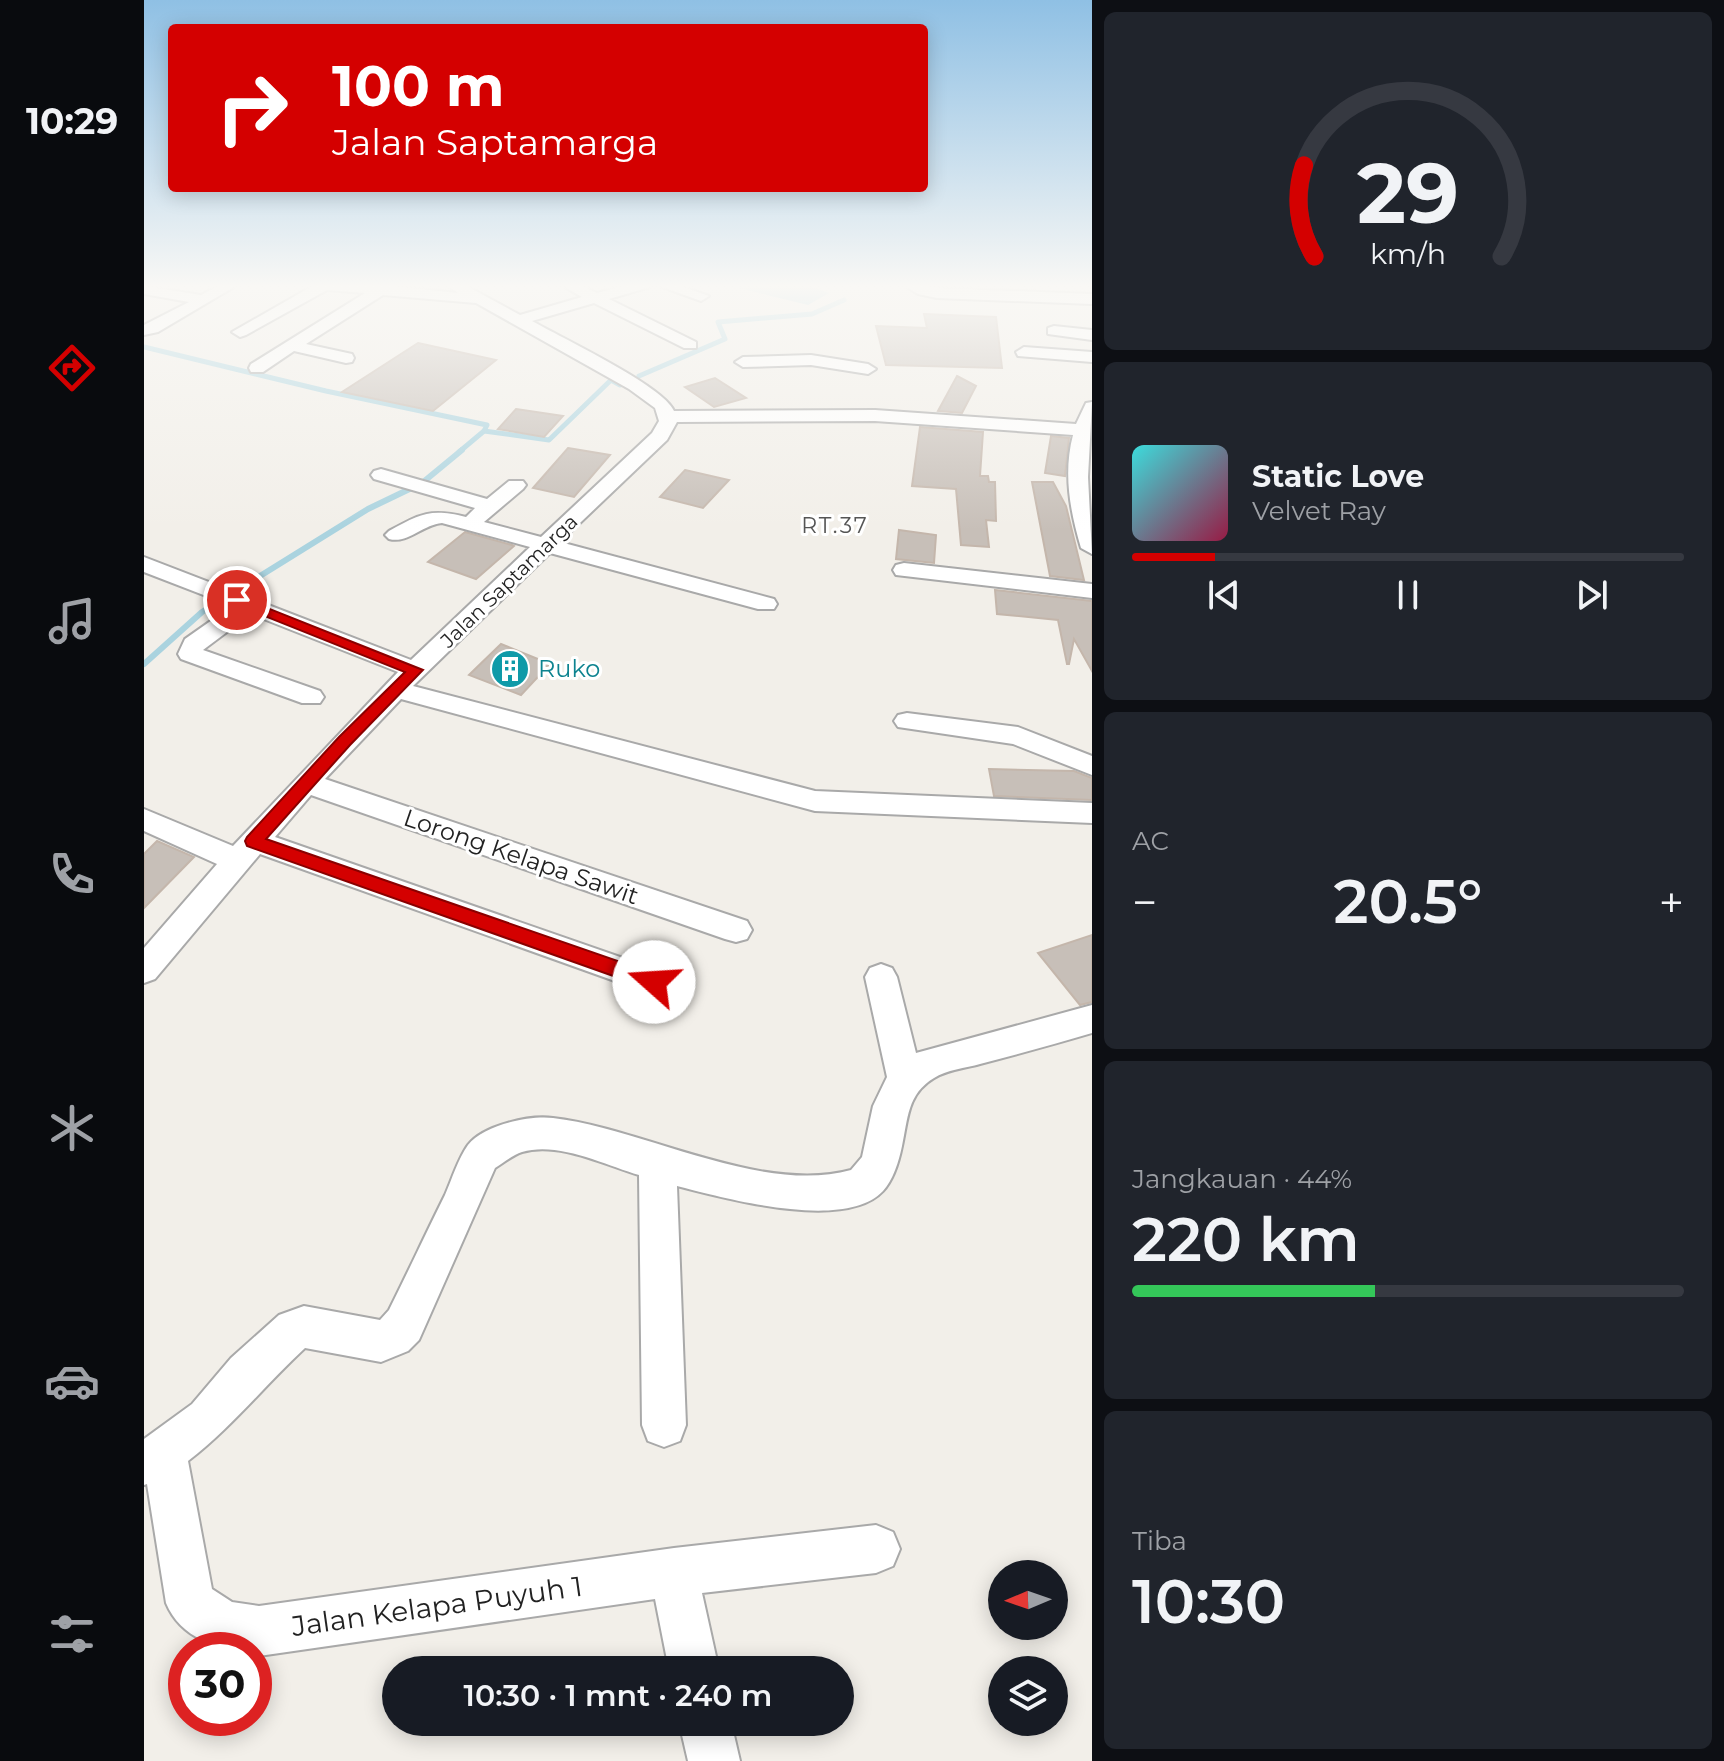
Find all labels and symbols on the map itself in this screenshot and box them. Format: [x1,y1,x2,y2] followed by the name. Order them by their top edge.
[435,509,583,653] street label: Jalan Saptamarga
[801,512,869,539] district label: RT.37
[203,566,271,634] pin
[489,648,531,690] building icon: Ruko
[538,654,600,683] place label: Ruko
[400,803,643,910] street label: Lorong Kelapa Sawit
[612,940,696,1024] position arrow
[988,1560,1068,1640] north arrow
[289,1569,584,1643] street label: Jalan Kelapa Puyuh 1
[168,1632,272,1736] speed limit sign: 30

